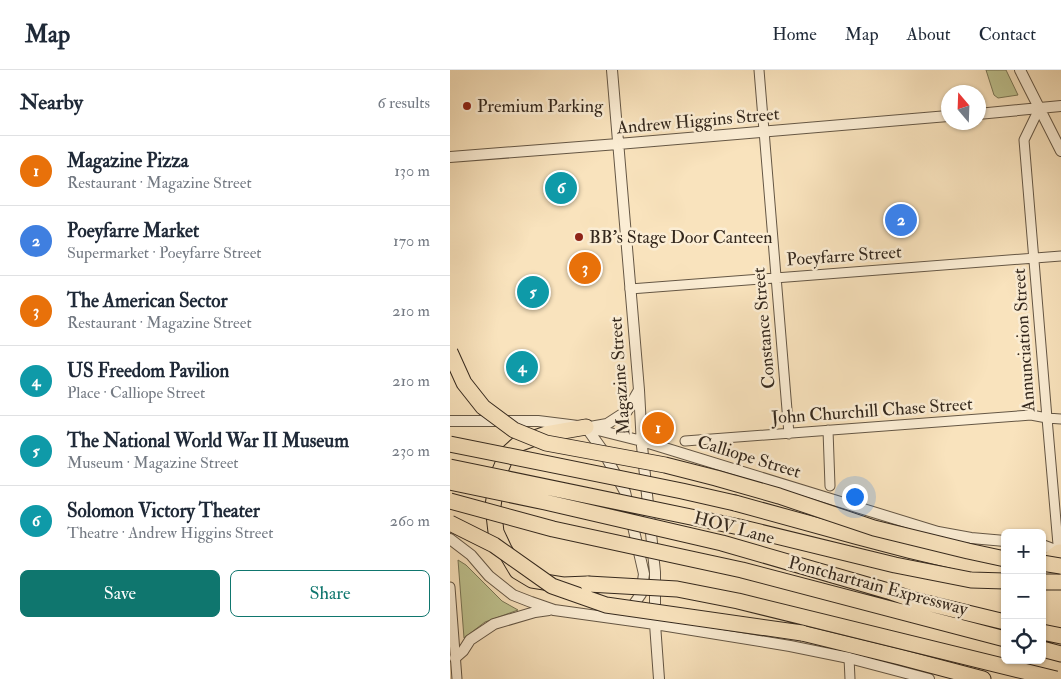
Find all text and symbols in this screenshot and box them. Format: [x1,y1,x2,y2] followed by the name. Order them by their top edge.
[25,19,70,50] text: Map
[772,23,817,46] text: Home
[845,23,879,46] text: Map
[907,23,951,46] text: About
[979,23,1036,46] text: Contact
[941,85,986,130] north arrow
[20,89,83,116] text: Nearby
[378,93,430,113] text: 6 results
[477,95,604,118] place label: Premium Parking
[461,100,473,112] marker: Premium Parking
[615,102,780,140] street label: Andrew Higgins Street
[67,149,189,173] text: Magazine Pizza
[33,161,39,181] text: 1
[394,161,430,181] text: 130 m
[545,169,577,207] pin: 6
[67,173,252,193] text: Restaurant · Magazine Street
[885,201,917,239] pin: 2
[67,219,199,243] text: Poeyfarre Market
[589,226,773,249] place label: BB's Stage Door Canteen
[32,231,40,251] text: 2
[393,231,430,251] text: 170 m
[573,231,585,243] marker: BB's Stage Door Canteen
[786,240,903,271] street label: Poeyfarre Street
[67,243,262,263] text: Supermarket · Poeyfarre Street
[569,249,601,287] pin: 3
[747,266,781,390] street label: Constance Street
[1008,267,1041,413] street label: Annunciation Street
[517,273,549,311] pin: 5
[67,289,228,313] text: The American Sector
[33,301,39,321] text: 3
[392,301,430,321] text: 210 m
[67,313,252,333] text: Restaurant · Magazine Street
[604,316,636,436] street label: Magazine Street
[506,348,538,386] pin: 4
[67,359,229,383] text: US Freedom Pavilion
[32,371,40,391] text: 4
[392,371,430,391] text: 210 m
[67,383,205,403] text: Place · Calliope Street
[770,392,974,430] street label: John Churchill Chase Street
[642,409,674,447] pin: 1
[67,429,349,453] text: The National World War II Museum
[695,430,804,484] street label: Calliope Street
[32,441,40,461] text: 5
[392,441,430,461] text: 230 m
[67,453,239,473] text: Museum · Magazine Street
[842,484,868,510] your location
[67,499,260,523] text: Solomon Victory Theater
[691,506,777,550] street label: HOV Lane
[32,511,40,531] text: 6
[390,511,430,531] text: 260 m
[67,523,273,543] text: Theatre · Andrew Higgins Street
[1001,529,1046,664] map controls
[1001,529,1046,574] button: +
[786,551,971,621] street label: Pontchartrain Expressway
[20,570,220,617] button: Save
[230,570,430,617] button: Share
[1001,574,1046,619] button: −
[1001,619,1046,664] button: locate

